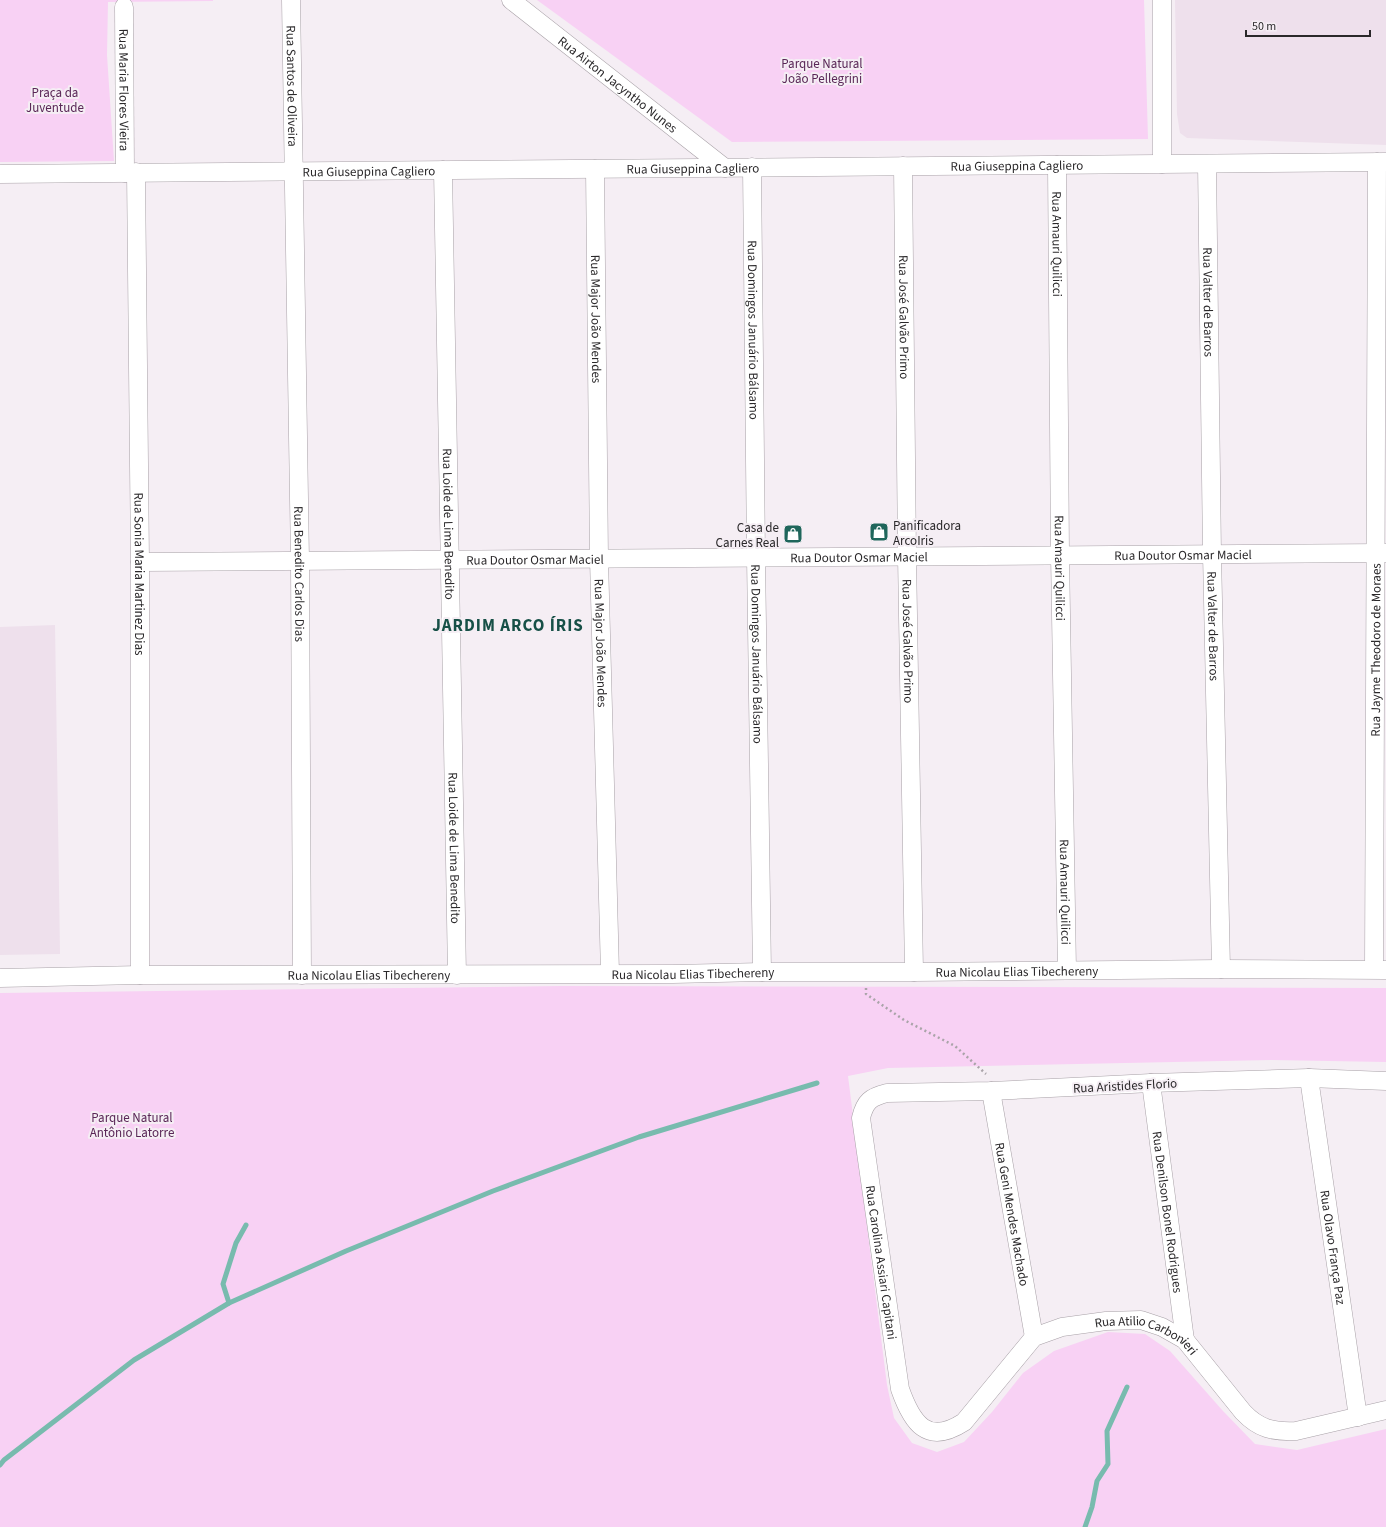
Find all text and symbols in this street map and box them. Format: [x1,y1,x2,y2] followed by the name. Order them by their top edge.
[1246,12,1370,38] scale bar
[1252,18,1276,35] text: 50 m
[281,25,301,147] street label: Rua Santos de Oliveira
[114,29,133,151] street label: Rua Maria Flores Vieira
[554,32,681,138] street label: Rua Airton Jacyntho Nunes
[781,55,863,88] park label: Parque Natural João Pellegrini
[26,84,84,117] park label: Praça da Juventude
[950,157,1083,176] street label: Rua Giuseppina Cagliero
[627,159,759,179] street label: Rua Giuseppina Cagliero
[303,162,435,181] street label: Rua Giuseppina Cagliero
[1047,191,1066,297] street label: Rua Amauri Quilicci
[743,240,763,420] street label: Rua Domingos Januário Bálsamo
[1198,247,1217,357] street label: Rua Valter de Barros
[586,255,605,384] street label: Rua Major João Mendes
[894,255,913,379] street label: Rua José Galvão Primo
[438,448,458,600] street label: Rua Loide de Lima Benedito
[129,492,148,656] street label: Rua Sonia Maria Martinez Dias
[289,506,308,642] street label: Rua Benedito Carlos Dias
[1050,515,1069,621] street label: Rua Amauri Quilicci
[893,517,961,550] place label: Panificadora ArcoIris
[716,519,779,552] place label: Casa de Carnes Real
[868,521,890,543] shop icon: Panificadora ArcoIris
[782,523,804,545] shop icon: Casa de Carnes Real
[1114,546,1252,565] street label: Rua Doutor Osmar Maciel
[790,548,928,567] street label: Rua Doutor Osmar Maciel
[466,551,604,570] street label: Rua Doutor Osmar Maciel
[1367,563,1386,737] street label: Rua Jayme Theodoro de Moraes
[746,564,767,744] street label: Rua Domingos Januário Bálsamo
[1202,571,1223,682] street label: Rua Valter de Barros
[590,578,611,708] street label: Rua Major João Mendes
[897,579,917,703] street label: Rua José Galvão Primo
[432,614,584,638] district label: JARDIM ARCO ÍRIS
[443,772,464,924] street label: Rua Loide de Lima Benedito
[1055,839,1075,945] street label: Rua Amauri Quilicci
[935,962,1098,982] street label: Rua Nicolau Elias Tibechereny
[611,964,774,984] street label: Rua Nicolau Elias Tibechereny
[287,966,450,985] street label: Rua Nicolau Elias Tibechereny
[1072,1074,1178,1098] street label: Rua Aristides Florio
[90,1109,174,1142] park label: Parque Natural Antônio Latorre
[1147,1130,1187,1295] street label: Rua Denilson Bonel Rodrigues
[990,1141,1033,1288] street label: Rua Geni Mendes Machado
[861,1184,901,1341] street label: Rua Carolina Assiari Capitani
[1315,1189,1350,1306] street label: Rua Olavo França Paz
[1093,1312,1202,1359] street label: Rua Atilio Carbonieri

